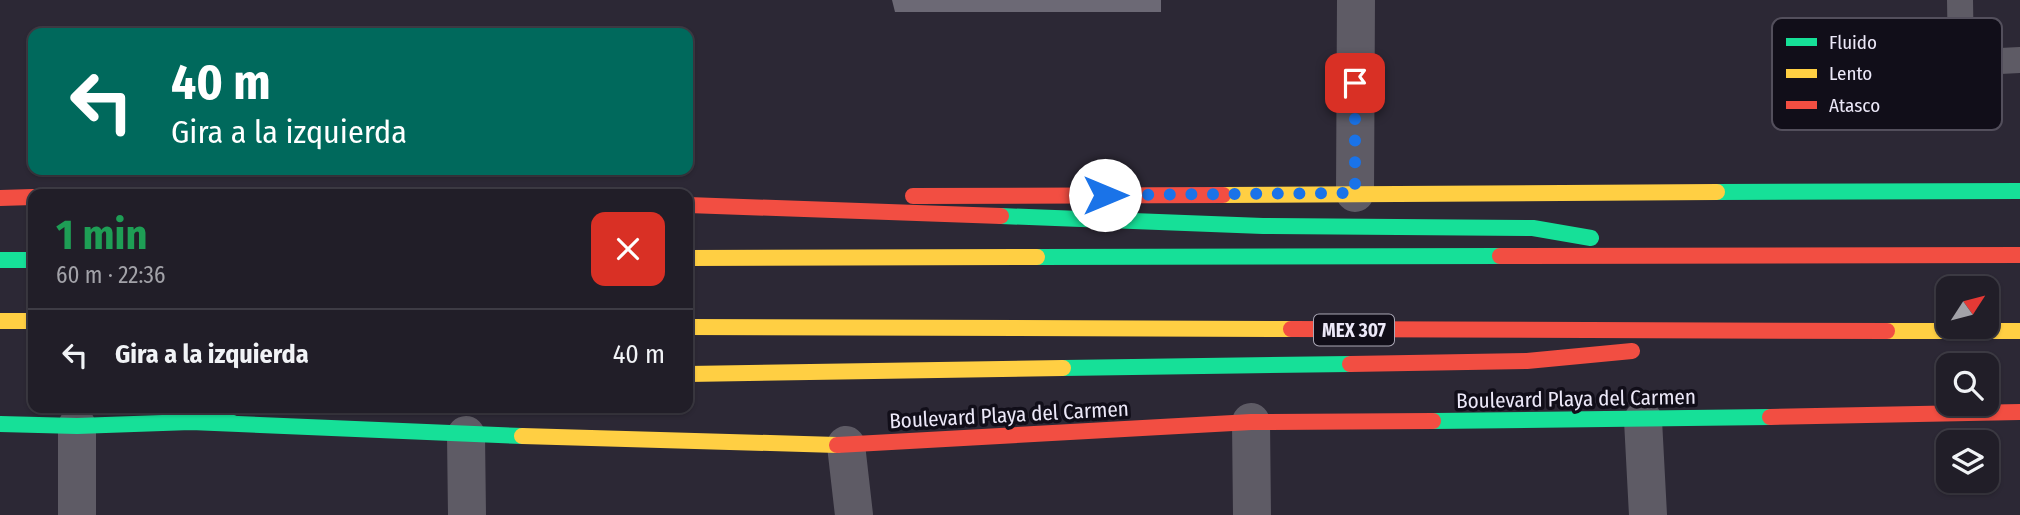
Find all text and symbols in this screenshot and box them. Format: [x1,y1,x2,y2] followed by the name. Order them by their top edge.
[1772,18,2002,130] legend
[1829,31,1877,54] text: Fluido
[171,53,271,112] text: 40 m
[1325,53,1385,113] pin
[56,56,147,147] icon: left
[1829,62,1872,85] text: Lento
[1336,64,1374,102] icon: arrive
[1829,94,1880,117] text: Atasco
[171,113,407,151] text: Gira a la izquierda
[1068,158,1142,232] position arrow
[56,210,147,260] text: 1 min
[591,212,665,286] button: close
[56,261,165,289] text: 60 m · 22:36
[1936,276,1998,340] north arrow
[1936,276,1999,493] map controls
[1314,314,1394,346] road number: MEX 307
[56,336,94,374] icon: left
[115,339,309,370] text: Gira a la izquierda
[613,339,665,370] text: 40 m
[1936,353,1999,416] button: search
[1456,384,1696,414] street label: Boulevard Playa del Carmen
[889,396,1129,434] street label: Boulevard Playa del Carmen
[1936,430,1999,493] button: layers

